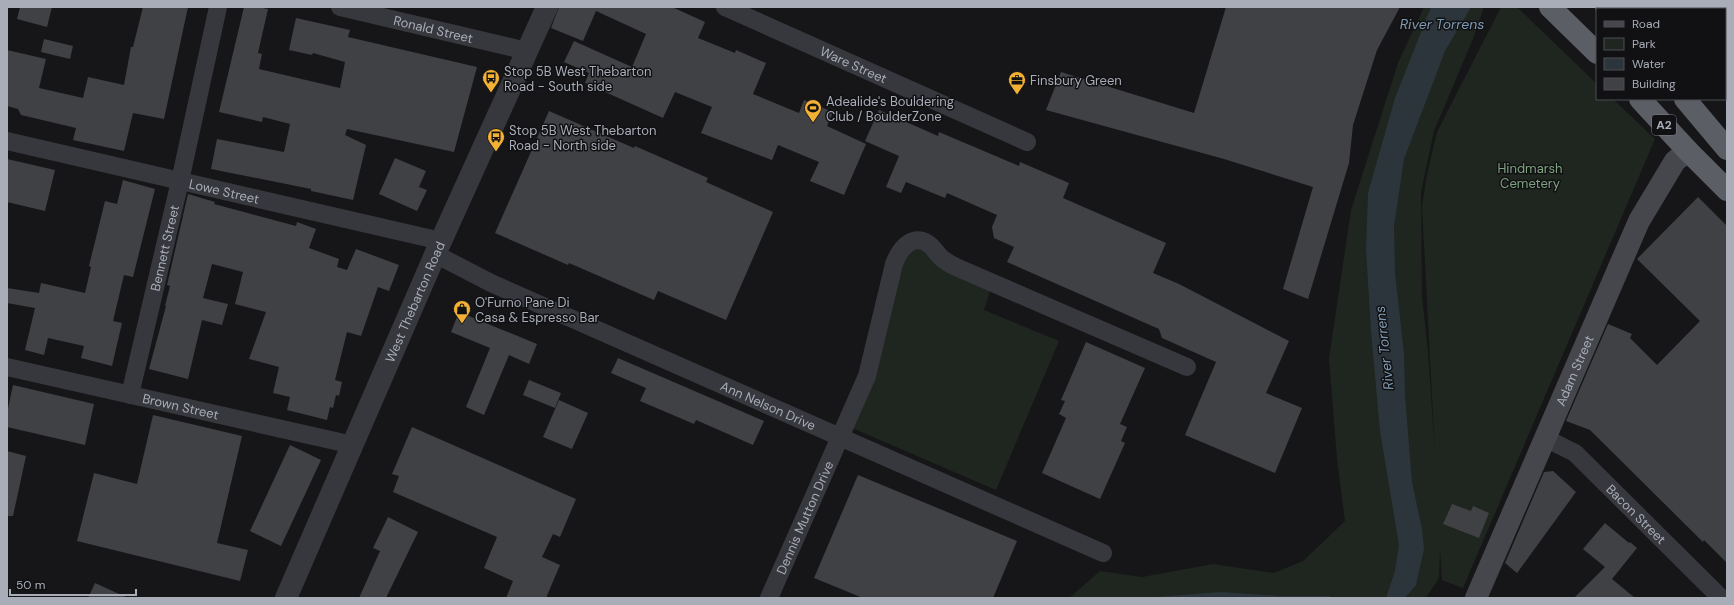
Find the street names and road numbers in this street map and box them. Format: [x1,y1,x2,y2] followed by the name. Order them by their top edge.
[392,11,475,47] street label: Ronald Street
[818,42,890,87] street label: Ware Street
[1652,115,1676,135] road number: A2
[188,175,261,207] street label: Lowe Street
[146,203,183,293] street label: Bennett Street
[381,239,448,365] street label: West Thebarton Road
[1552,332,1597,408] street label: Adam Street
[718,377,818,434] street label: Ann Nelson Drive
[141,389,220,423] street label: Brown Street
[772,458,837,577] street label: Dennis Mutton Drive
[1603,480,1670,547] street label: Bacon Street

